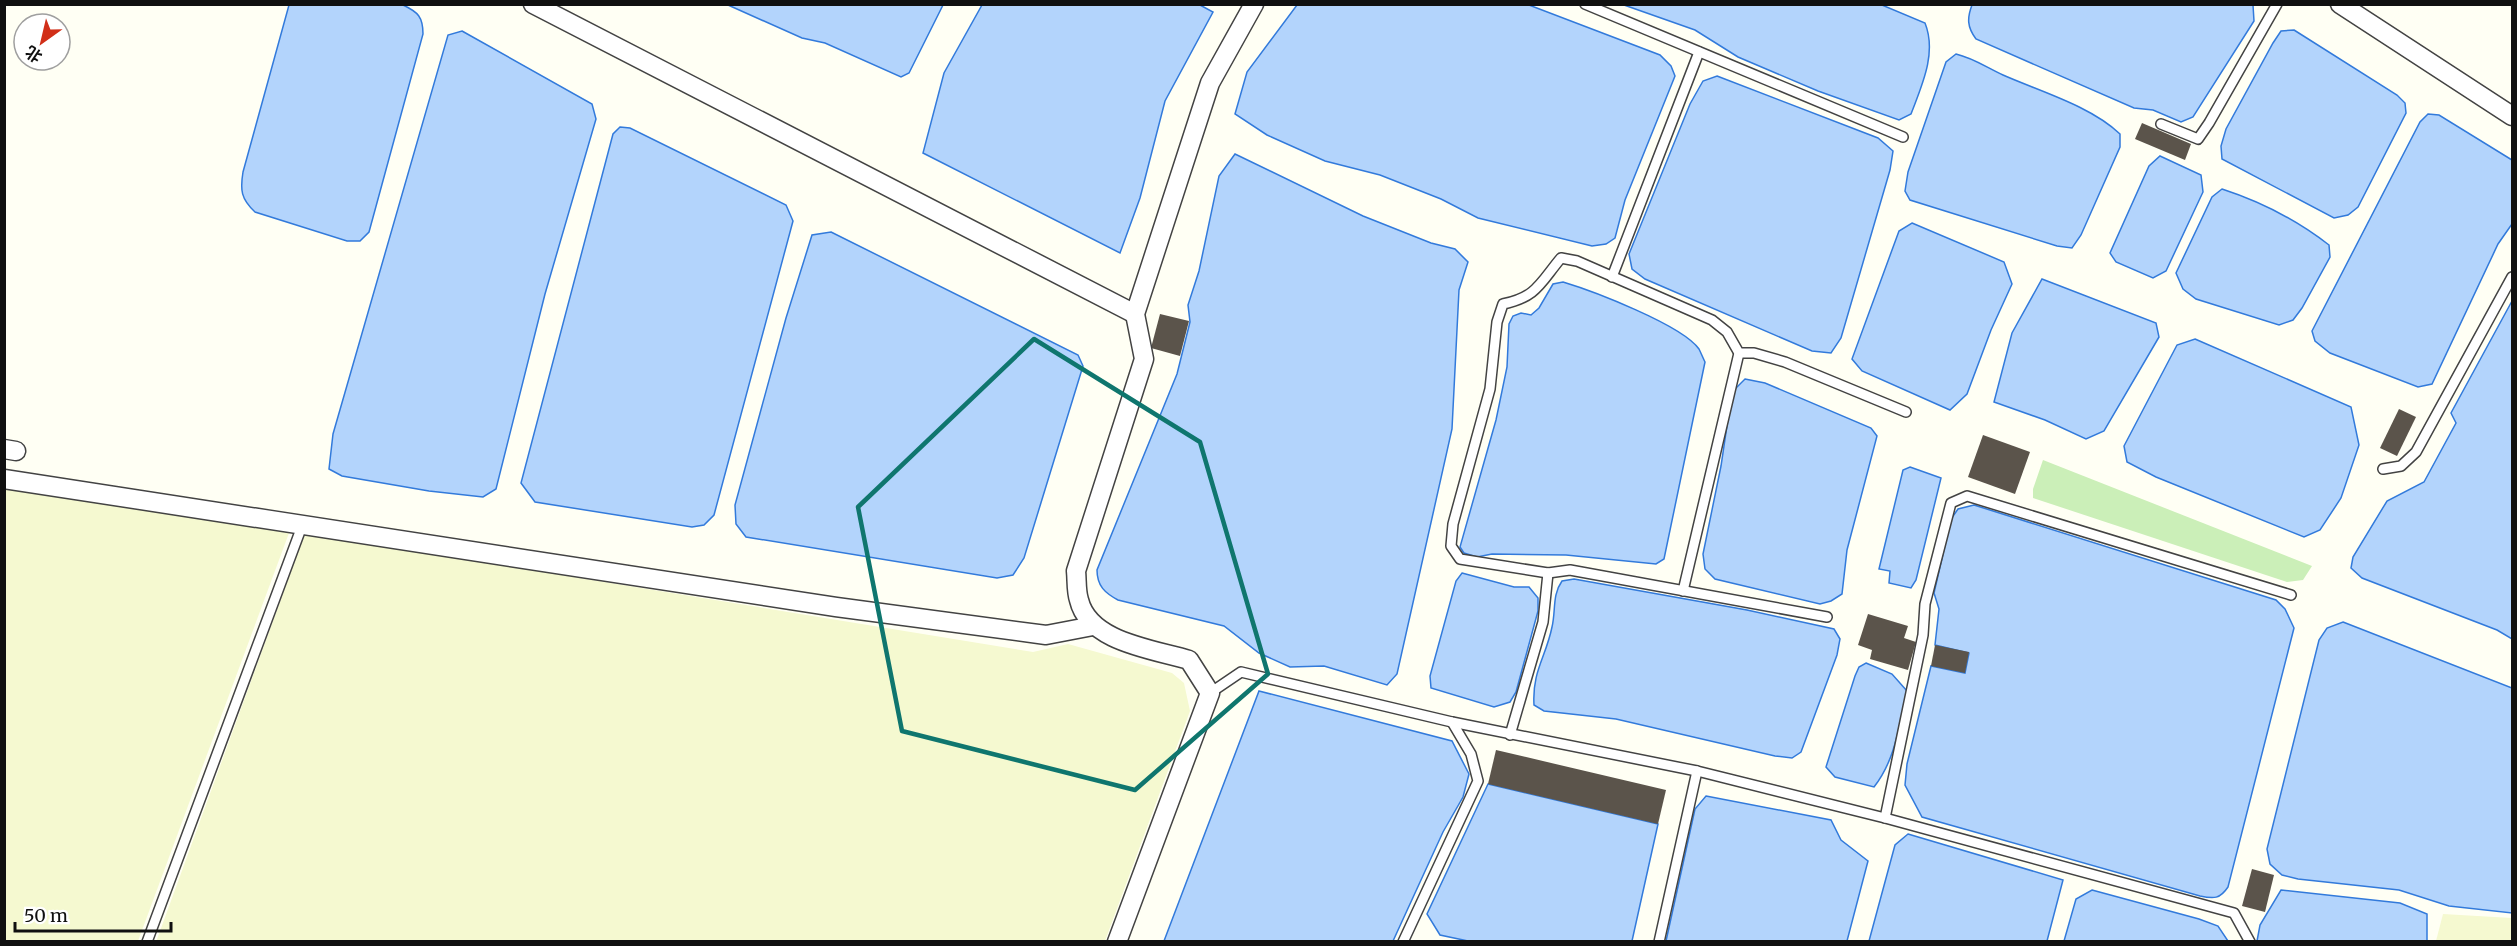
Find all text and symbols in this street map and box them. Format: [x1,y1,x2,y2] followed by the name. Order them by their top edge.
[12,12,72,72] north arrow
[21,42,46,67] text: 北
[15,895,171,933] scale bar
[24,904,68,927] text: 50 m

